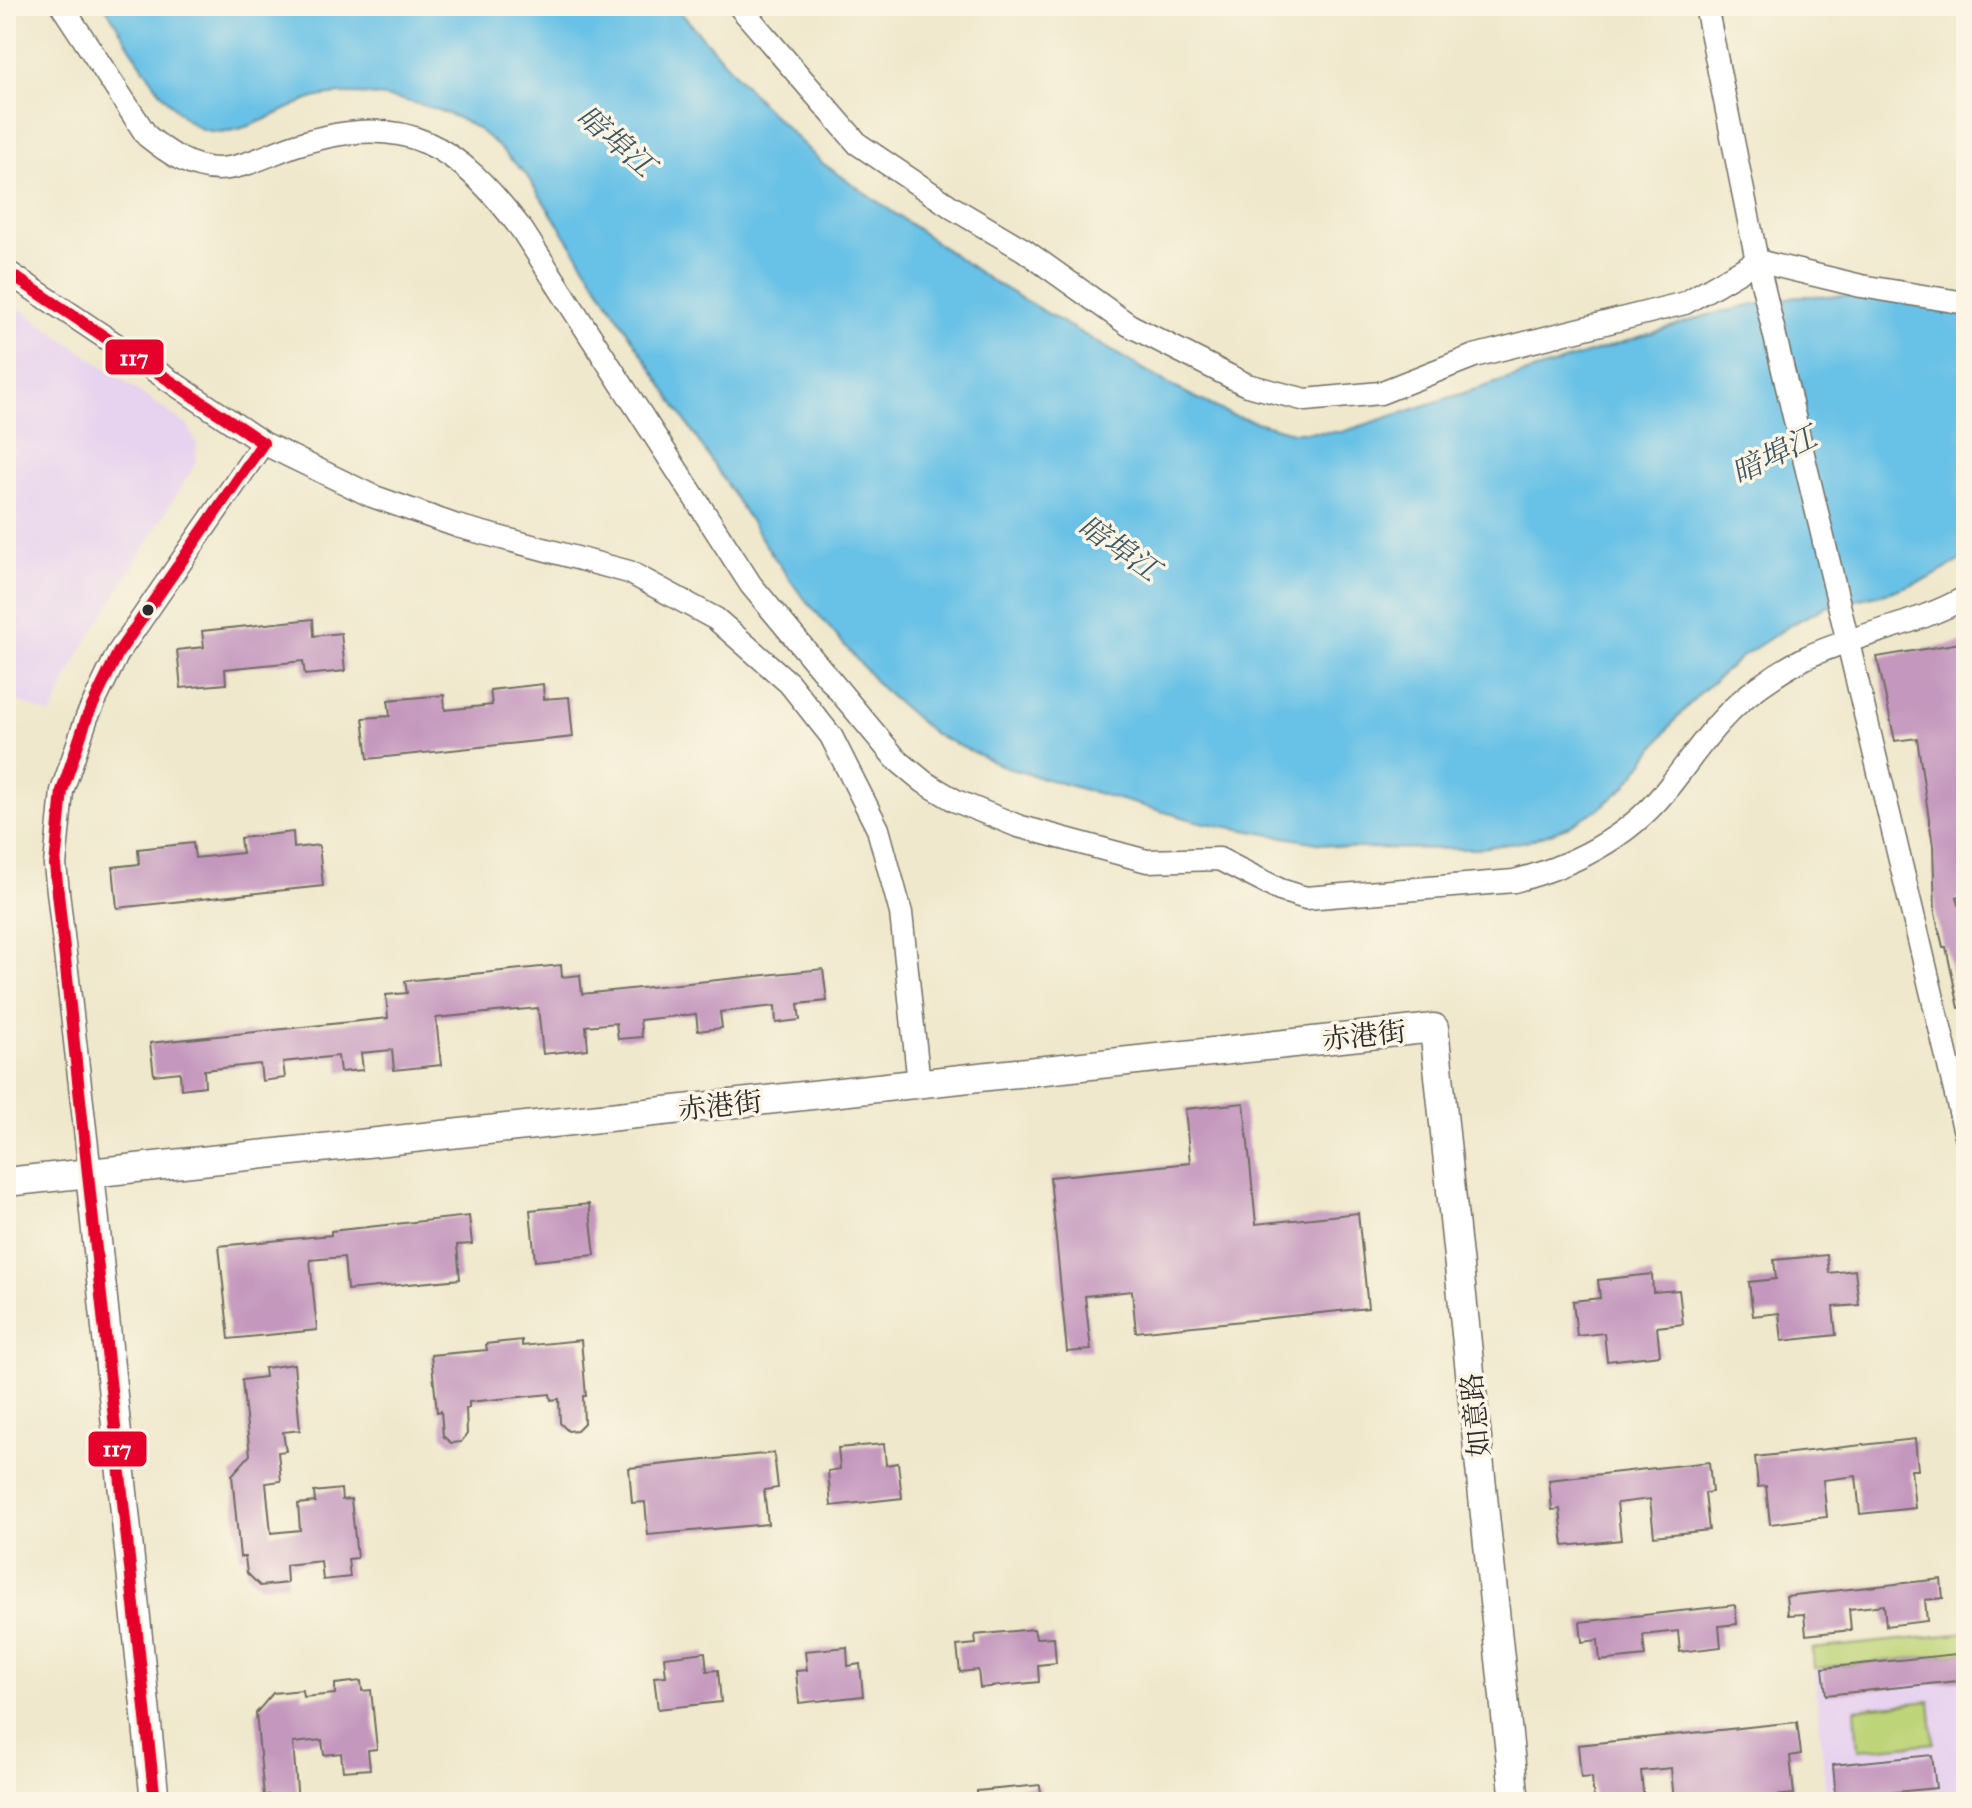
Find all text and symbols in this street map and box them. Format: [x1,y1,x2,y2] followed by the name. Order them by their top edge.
[570,98,665,187] water label: 暗埠江
[104,338,165,376] line badge: 117
[119,344,149,371] text: 117
[1726,417,1826,491] water label: 暗埠江
[1072,507,1169,591] water label: 暗埠江
[140,602,156,618] unlabelled marker
[1320,1014,1408,1057] street label: 赤港街
[676,1084,764,1127] street label: 赤港街
[1454,1371,1497,1459] street label: 如意路
[87,1430,148,1468] line badge: 117
[102,1435,132,1462] text: 117

